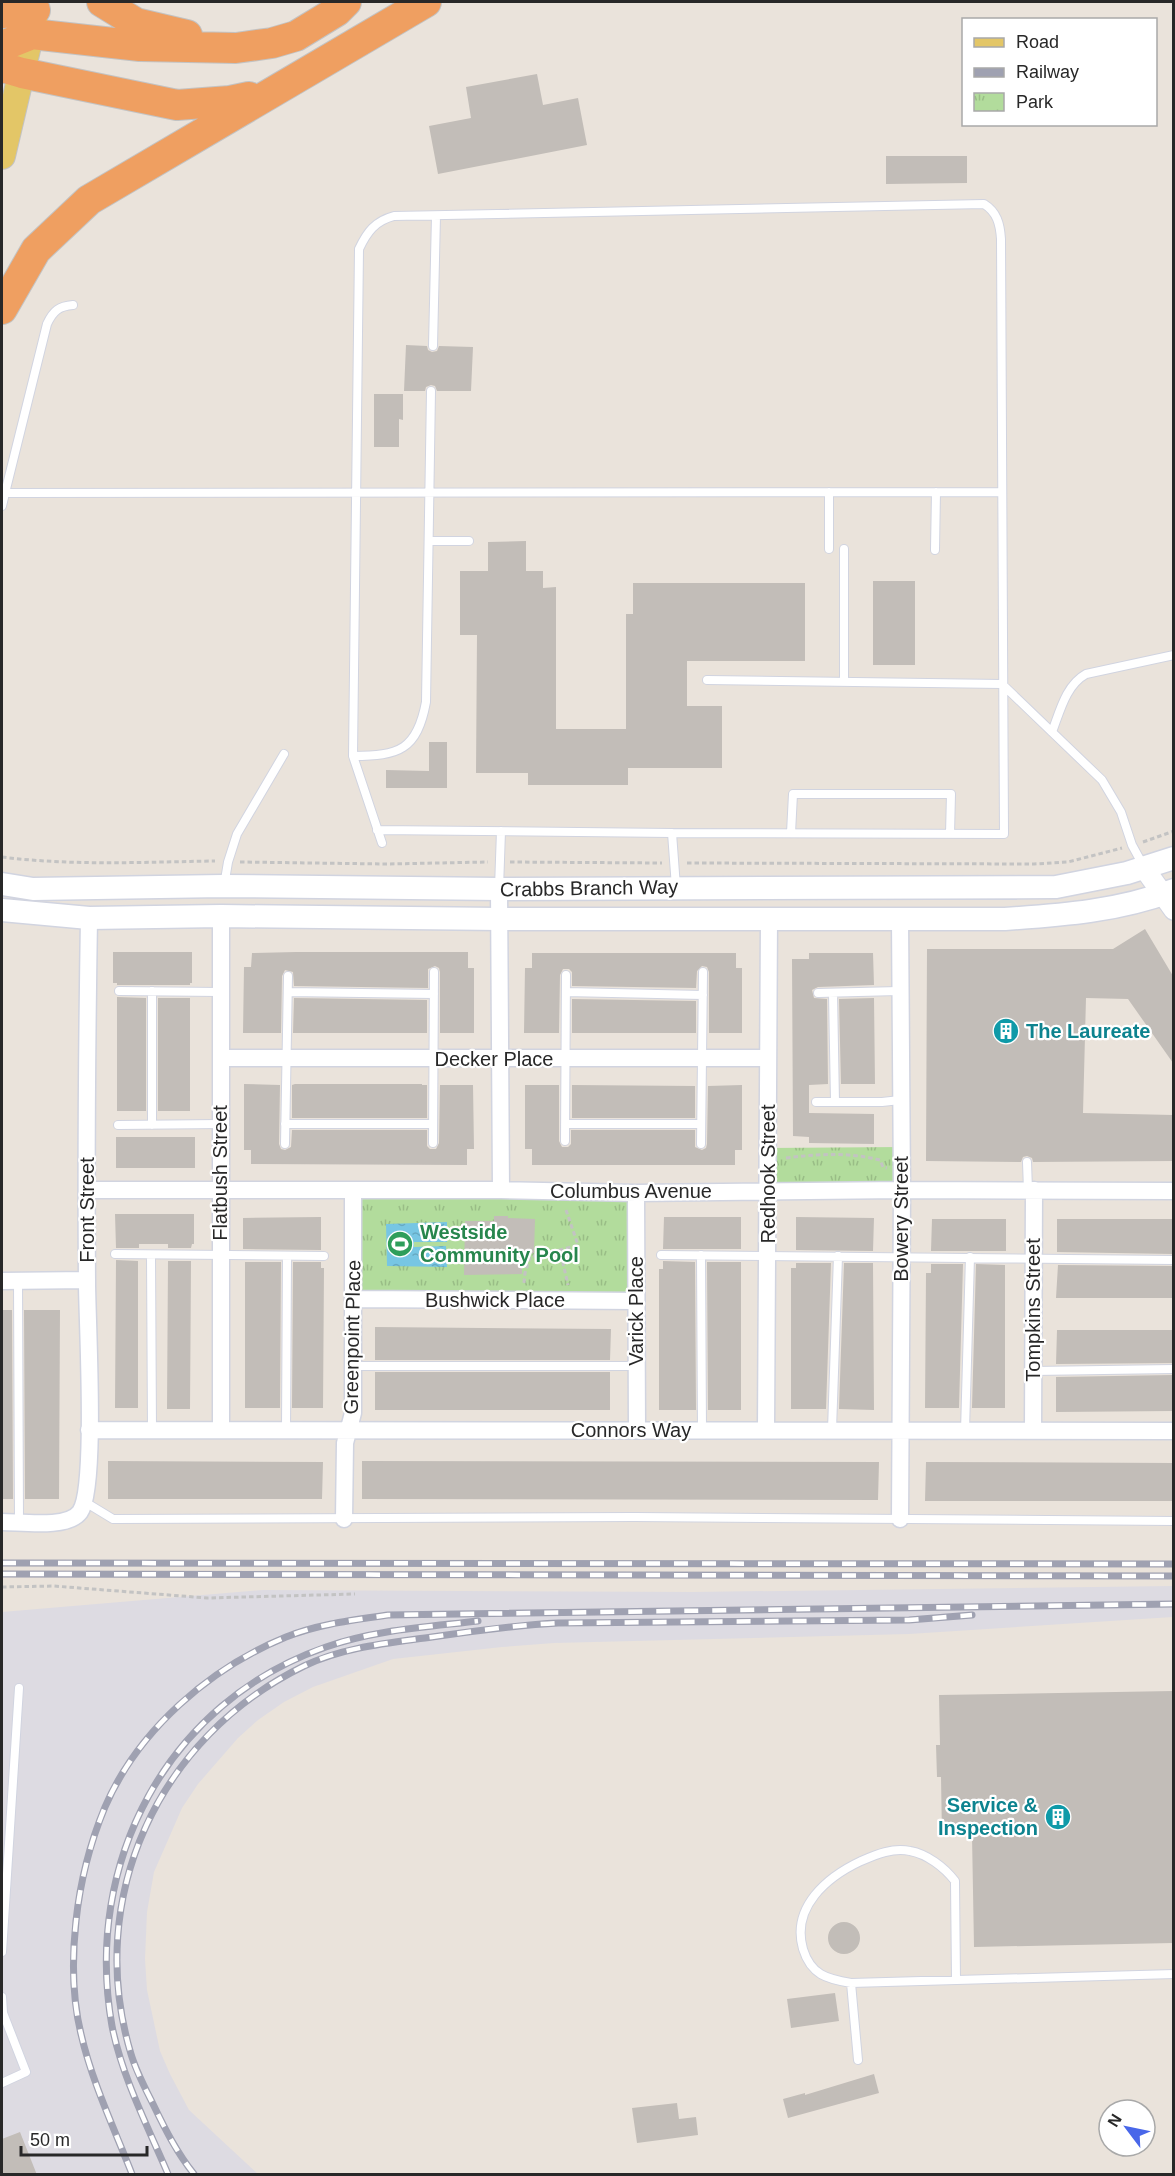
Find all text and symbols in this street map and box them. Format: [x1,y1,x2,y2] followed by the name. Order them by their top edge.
[962,18,1157,126] legend
[1016,32,1059,52] text: Road
[1016,62,1079,82] text: Railway
[1016,92,1054,112] text: Park
[500,875,678,901] street label: Crabbs Branch Way
[991,1016,1021,1046] building icon: The Laureate
[1026,1020,1150,1042] place label: The Laureate
[435,1048,553,1070] street label: Decker Place
[757,1104,779,1243] street label: Redhook Street
[209,1105,231,1241] street label: Flatbush Street
[890,1156,912,1282] street label: Bowery Street
[76,1157,98,1263] street label: Front Street
[550,1180,712,1202] street label: Columbus Avenue
[420,1221,579,1266] place label: Westside Community Pool
[385,1229,415,1259] sports icon: Westside Community Pool
[1022,1238,1044,1382] street label: Tompkins Street
[625,1256,647,1366] street label: Varick Place
[340,1260,364,1414] street label: Greenpoint Place
[425,1289,565,1311] street label: Bushwick Place
[571,1419,691,1441] street label: Connors Way
[938,1794,1038,1839] place label: Service & Inspection
[1043,1802,1073,1832] building icon: Service & Inspection
[1097,2098,1157,2158] north arrow
[1104,2111,1125,2130] text: N
[21,2119,147,2157] scale bar
[30,2130,70,2150] text: 50 m

